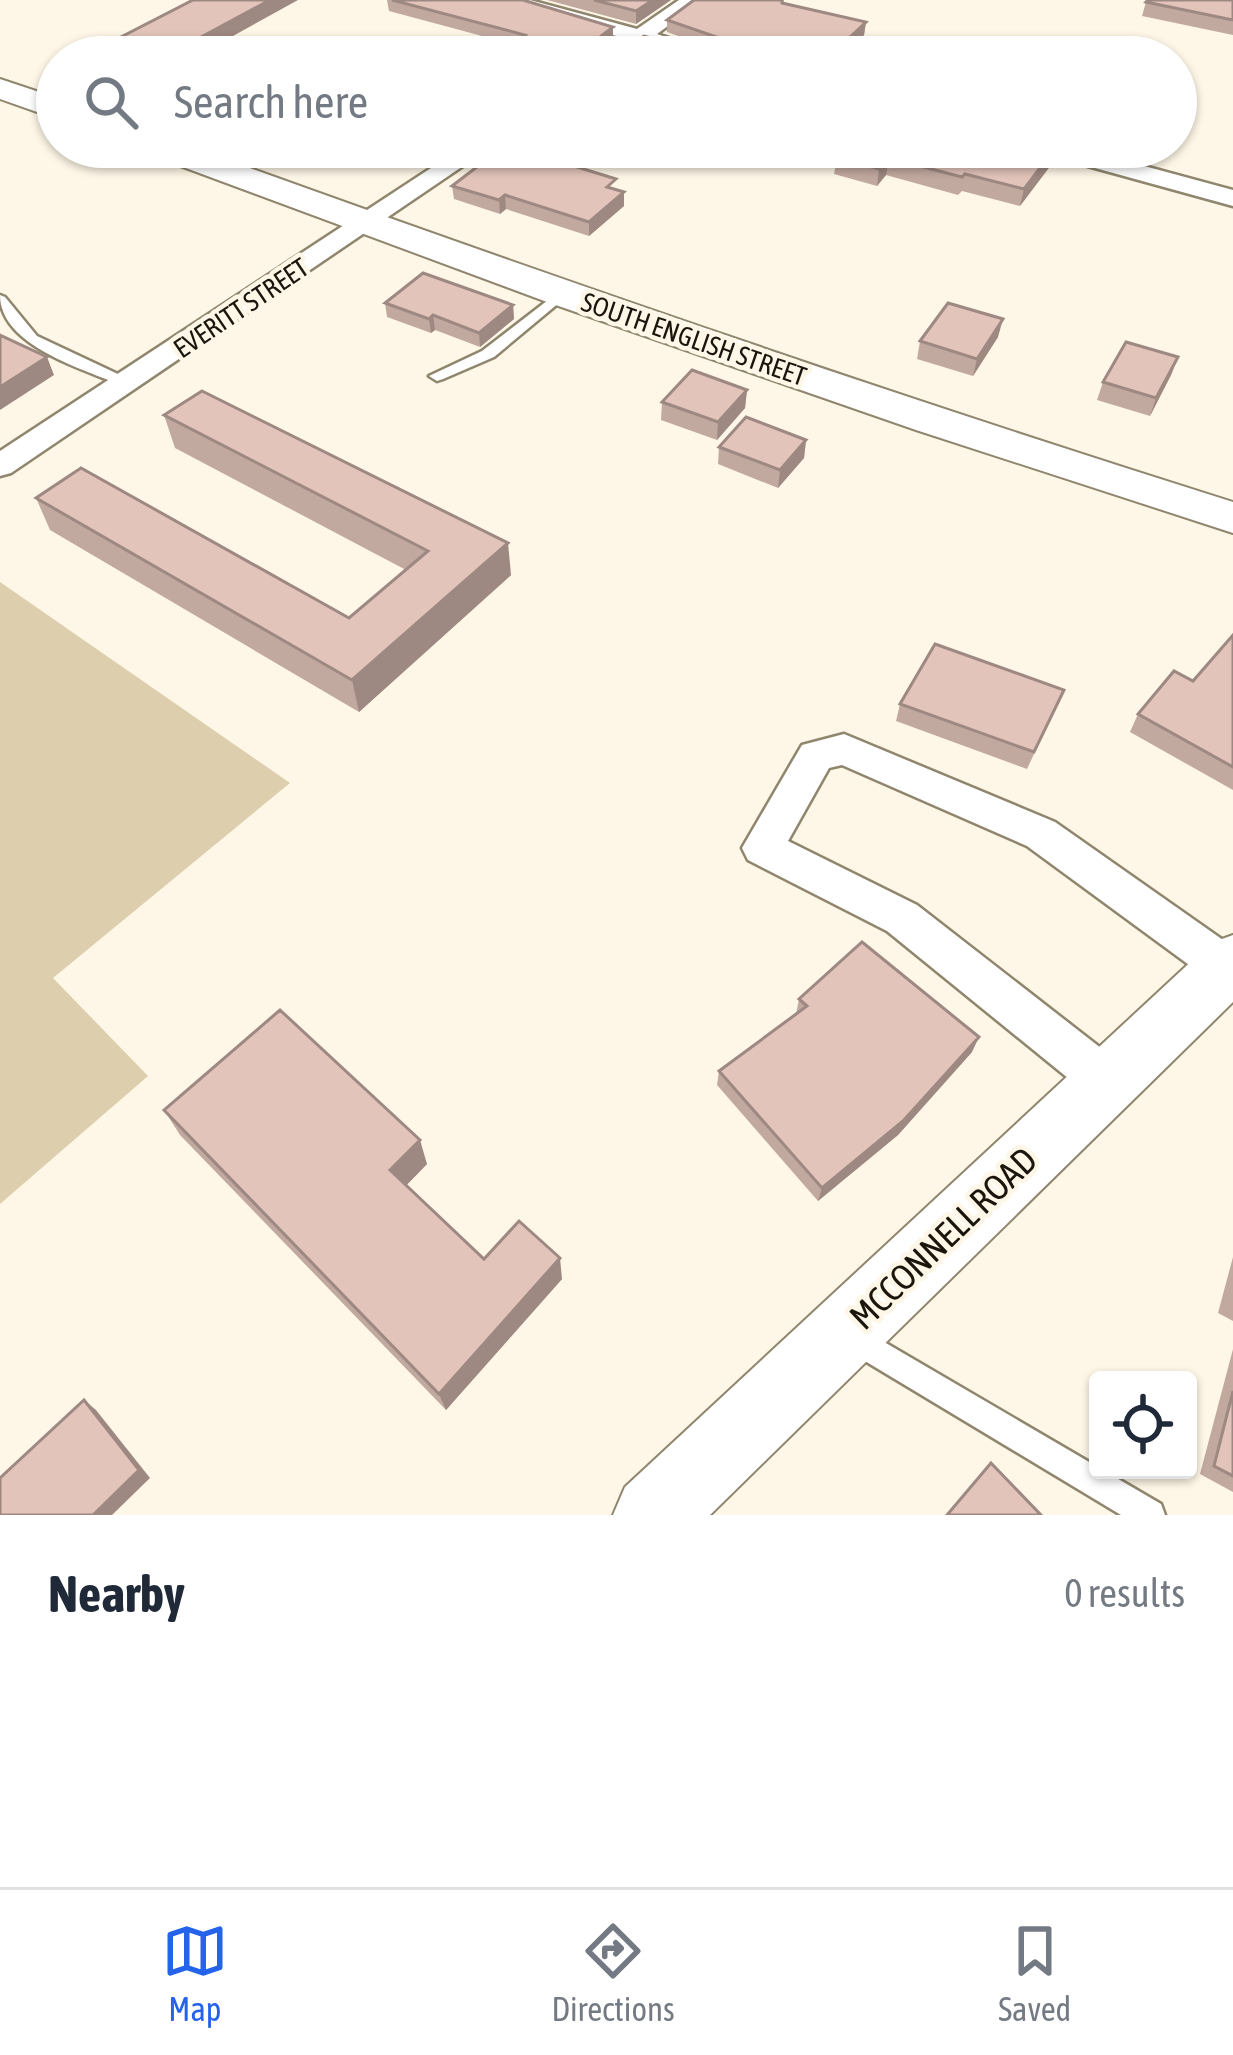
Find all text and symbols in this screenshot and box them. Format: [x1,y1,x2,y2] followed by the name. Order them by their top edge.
[36,36,1197,168] search box
[78,69,144,135] icon: search
[174,76,368,128] text: Search here
[168,252,314,364] street label: EVERITT STREET
[578,286,811,392] street label: SOUTH ENGLISH STREET
[841,1138,1045,1338] street label: MCCONNELL ROAD
[1089,1371,1197,1479] map controls
[1089,1371,1197,1479] button: locate
[48,1564,185,1623] text: Nearby
[1064,1571,1185,1615] text: 0 results
[162,1918,228,2028] tab: Map
[551,1918,675,2028] tab: Directions
[998,1918,1071,2028] tab: Saved

